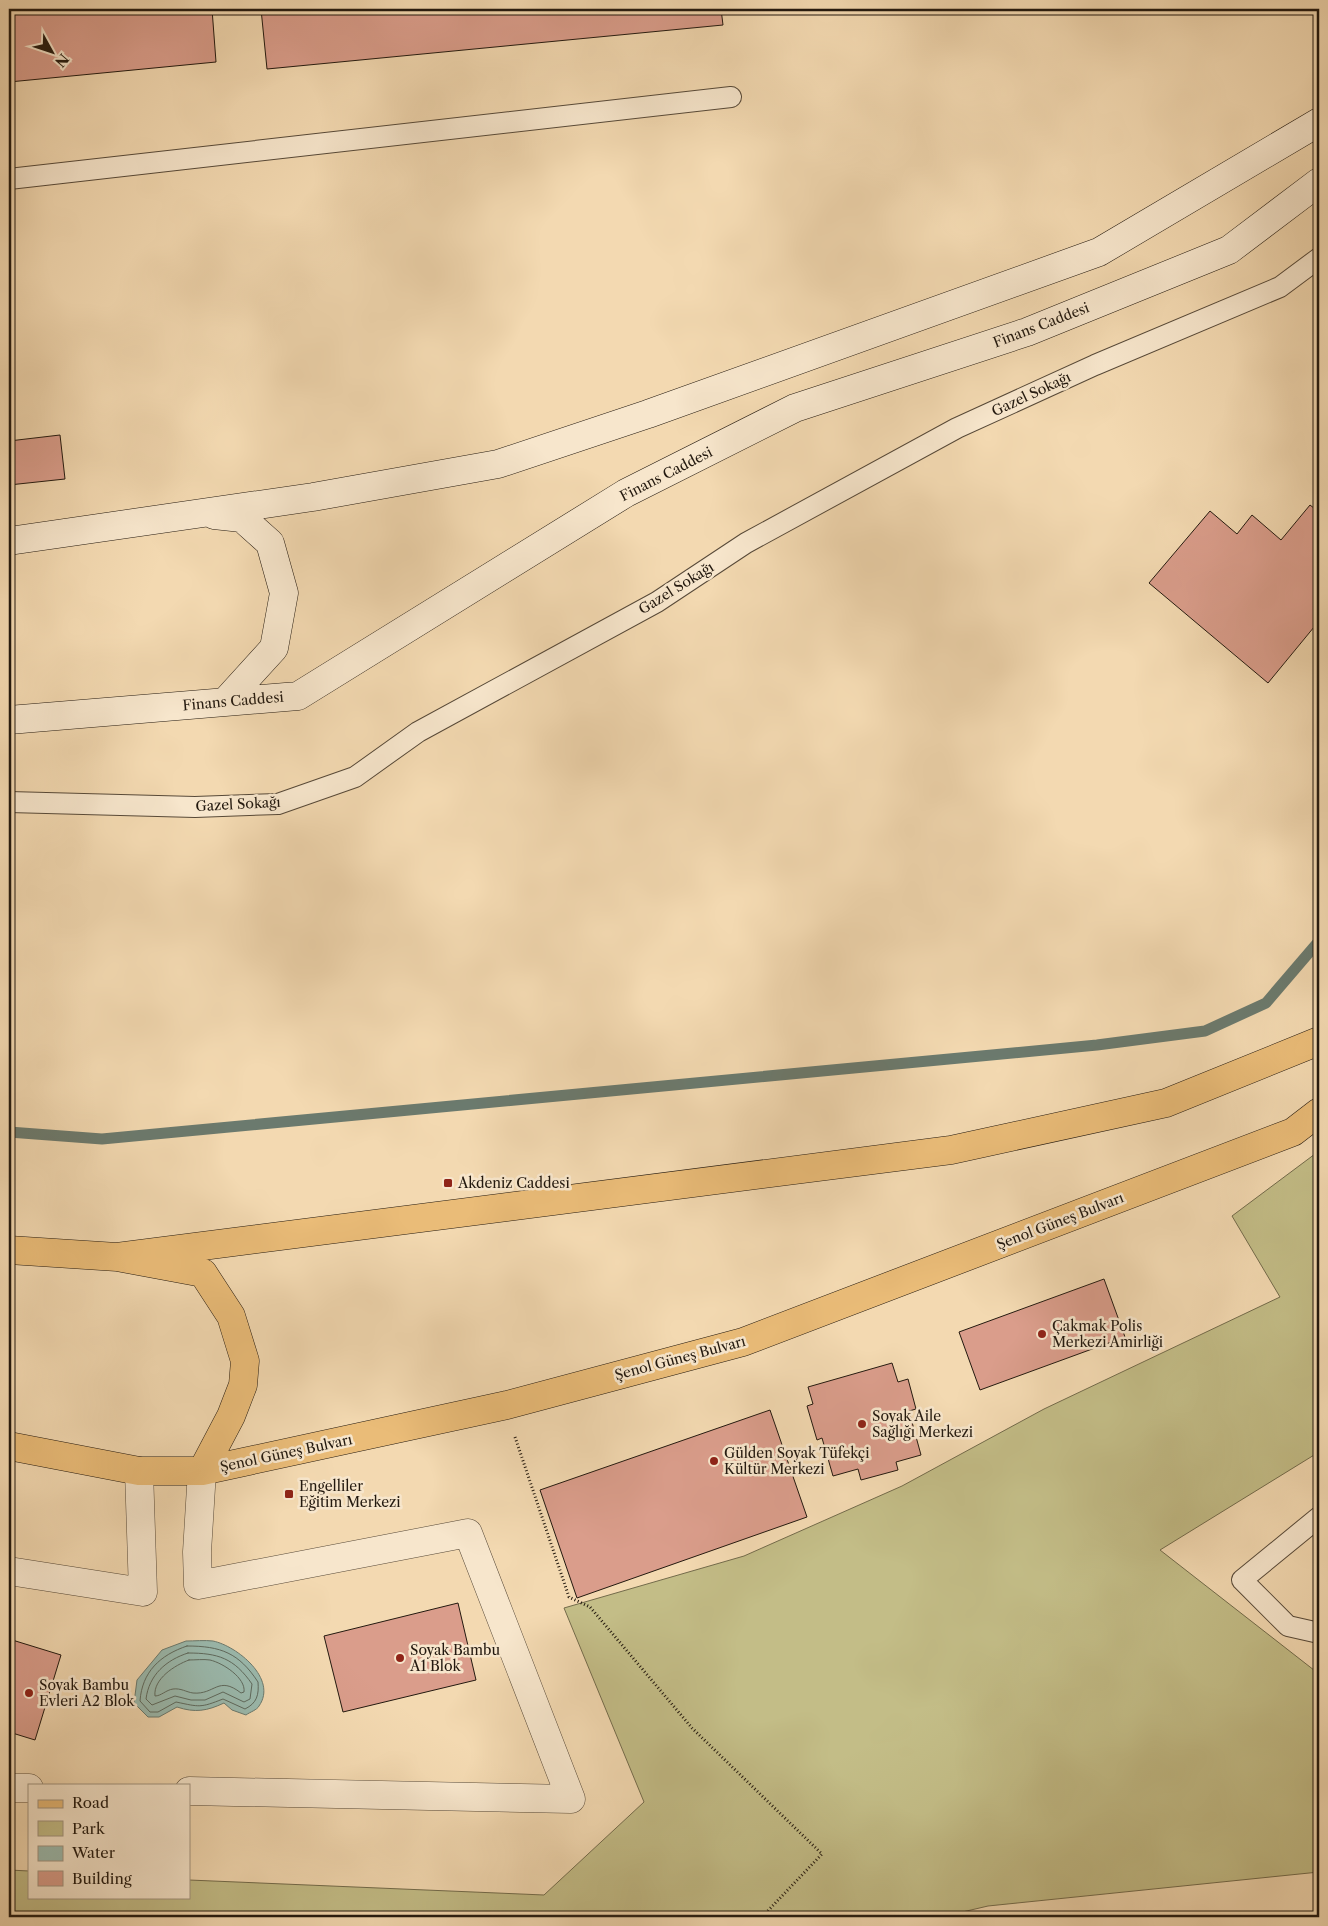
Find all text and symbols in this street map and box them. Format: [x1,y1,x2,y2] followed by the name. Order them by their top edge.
[28,28,78,78] north arrow
[51,50,73,71] text: N
[990,298,1092,352] street label: Finans Caddesi
[989,368,1073,420] street label: Gazel Sokağı
[617,443,715,505] street label: Finans Caddesi
[635,558,717,618] street label: Gazel Sokağı
[182,688,284,714] street label: Finans Caddesi
[195,793,281,815] street label: Gazel Sokağı
[457,1174,570,1192] place label: Akdeniz Caddesi
[442,1177,454,1189] marker: Akdeniz Caddesi
[994,1188,1126,1254] street label: Şenol Güneş Bulvarı
[1052,1317,1163,1351] place label: Çakmak Polis Merkezi Amirliği
[1036,1328,1048,1340] marker: Çakmak Polis Merkezi Amirliği
[613,1332,747,1384] street label: Şenol Güneş Bulvarı
[872,1407,973,1441] place label: Soyak Aile Sağlığı Merkezi
[856,1418,868,1430] marker: Soyak Aile Sağlığı Merkezi
[218,1430,354,1476] street label: Şenol Güneş Bulvarı
[724,1444,870,1478] place label: Gülden Soyak Tüfekçi Kültür Merkezi
[708,1455,720,1467] marker: Gülden Soyak Tüfekçi Kültür Merkezi
[299,1477,400,1511] place label: Engelliler Eğitim Merkezi
[283,1488,295,1500] marker: Engelliler Eğitim Merkezi
[409,1641,501,1675] place label: Soyak Bambu A1 Blok
[394,1652,406,1664] marker: Soyak Bambu A1 Blok
[39,1676,135,1710] place label: Soyak Bambu Evleri A2 Blok
[23,1687,35,1699] marker: Soyak Bambu Evleri A2 Blok
[28,1784,190,1898] legend
[72,1793,109,1812] text: Road
[72,1819,106,1838] text: Park
[71,1843,116,1862] text: Water
[72,1869,132,1888] text: Building

